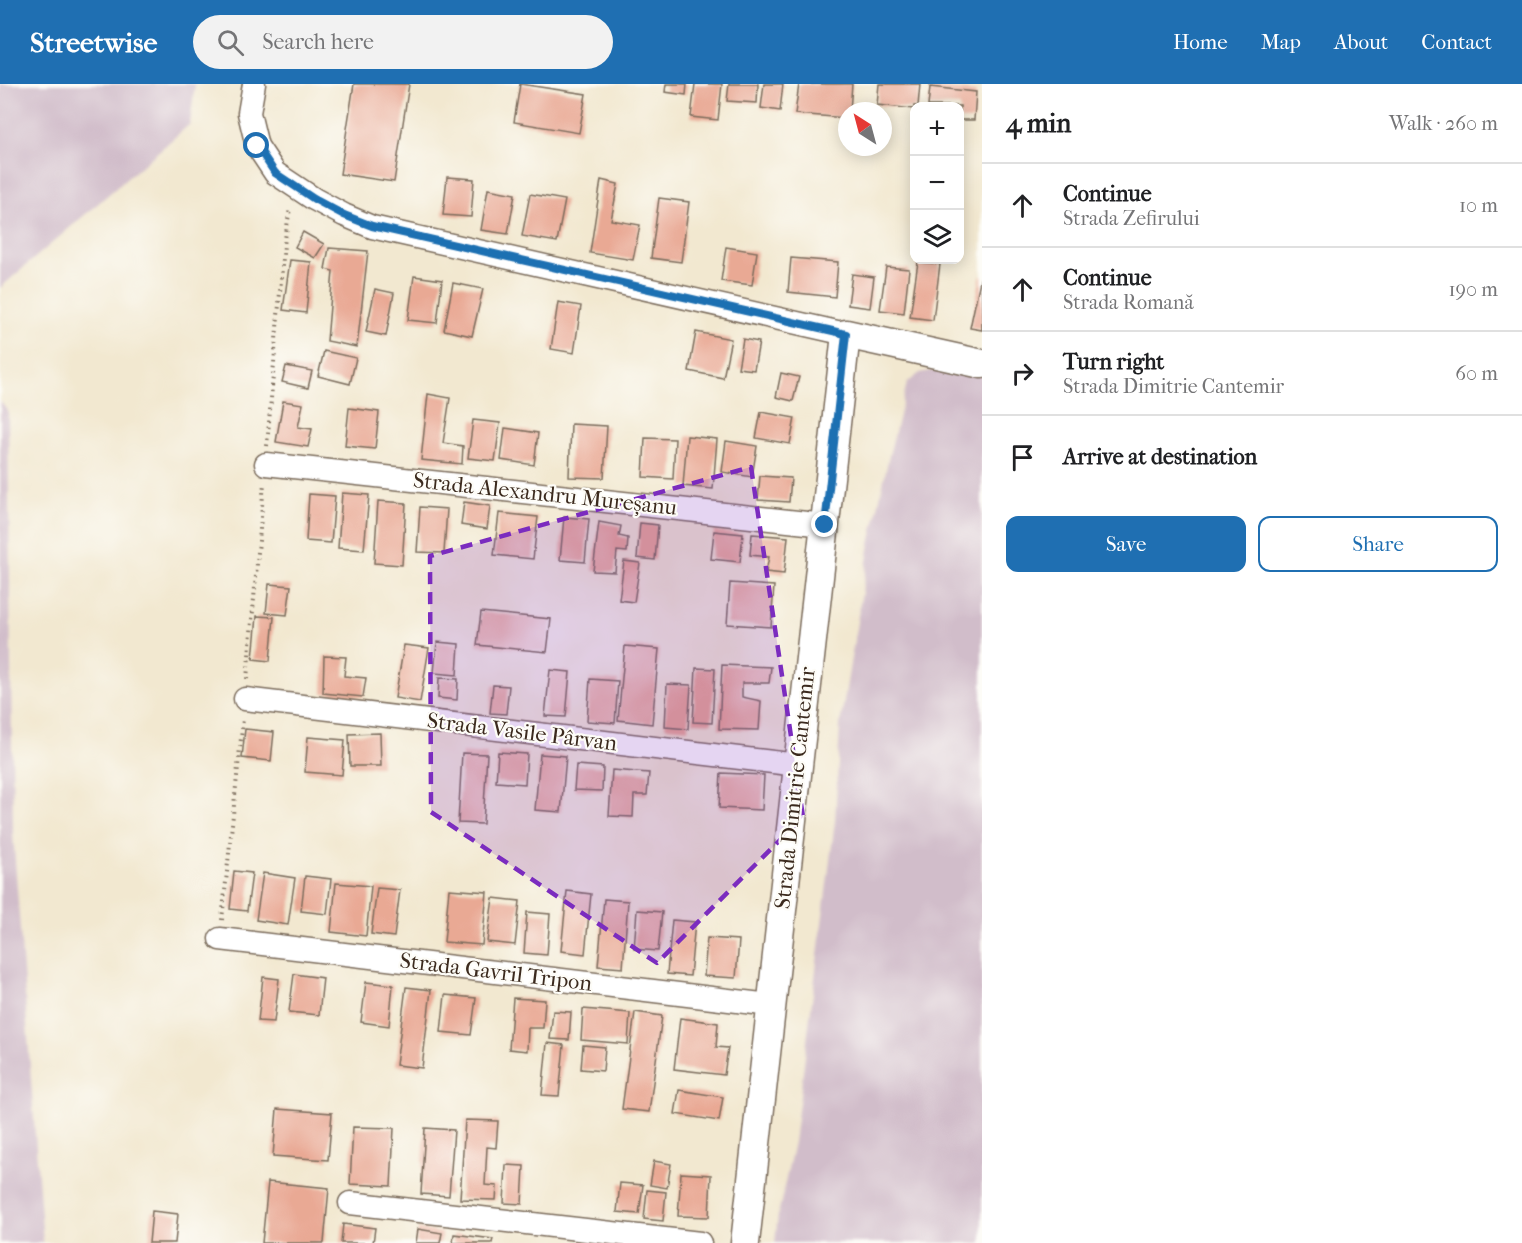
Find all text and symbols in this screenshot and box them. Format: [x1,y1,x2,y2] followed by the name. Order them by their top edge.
[193,15,613,69] search box
[30,26,157,59] text: Streetwise
[214,26,247,59] icon: search
[262,29,374,55] text: Search here
[1173,30,1228,54] text: Home
[1261,30,1301,54] text: Map
[1334,30,1388,54] text: About
[1421,30,1492,54] text: Contact
[838,102,892,156] north arrow
[910,102,964,264] map controls
[910,102,964,156] button: +
[1006,108,1071,139] text: 4 min
[1389,112,1498,135] text: Walk · 260 m
[243,132,269,158] route start
[910,156,964,210] button: −
[1063,181,1152,207] text: Continue
[1006,189,1039,222] icon: ahead
[1459,194,1498,217] text: 10 m
[1063,207,1200,230] text: Strada Zefirului
[910,210,964,264] button: layers
[1063,265,1152,291] text: Continue
[1006,273,1039,306] icon: ahead
[1448,278,1498,301] text: 190 m
[1063,291,1194,314] text: Strada Romană
[1063,349,1164,375] text: Turn right
[1006,357,1039,390] icon: right
[1455,362,1498,385] text: 60 m
[1063,375,1284,398] text: Strada Dimitrie Cantemir
[1006,441,1039,474] icon: arrive
[1063,444,1257,470] text: Arrive at destination
[412,467,679,521] street label: Strada Alexandru Mureșanu
[811,511,837,537] route end
[1006,516,1246,572] button: Save
[1258,516,1498,572] button: Share
[769,665,821,910] street label: Strada Dimitrie Cantemir
[425,707,619,757] street label: Strada Vasile Pârvan
[398,947,594,997] street label: Strada Gavril Tripon

